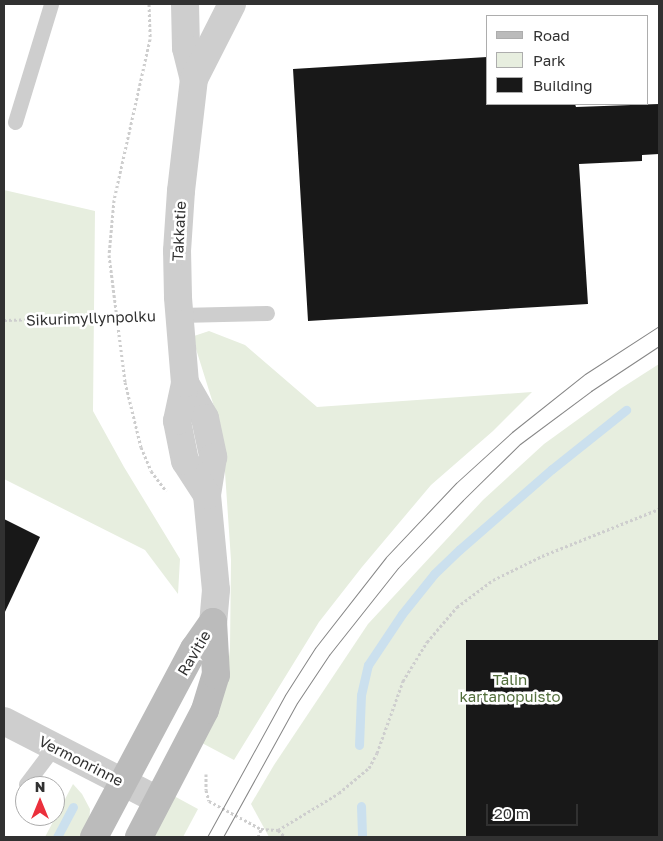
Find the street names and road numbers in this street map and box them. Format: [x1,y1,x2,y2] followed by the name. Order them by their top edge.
[168,200,190,262] street label: Takkatie
[26,307,156,329] street label: Sikurimyllynpolku
[174,627,214,679] street label: Ravitie
[36,732,126,790] street label: Vermonrinne

